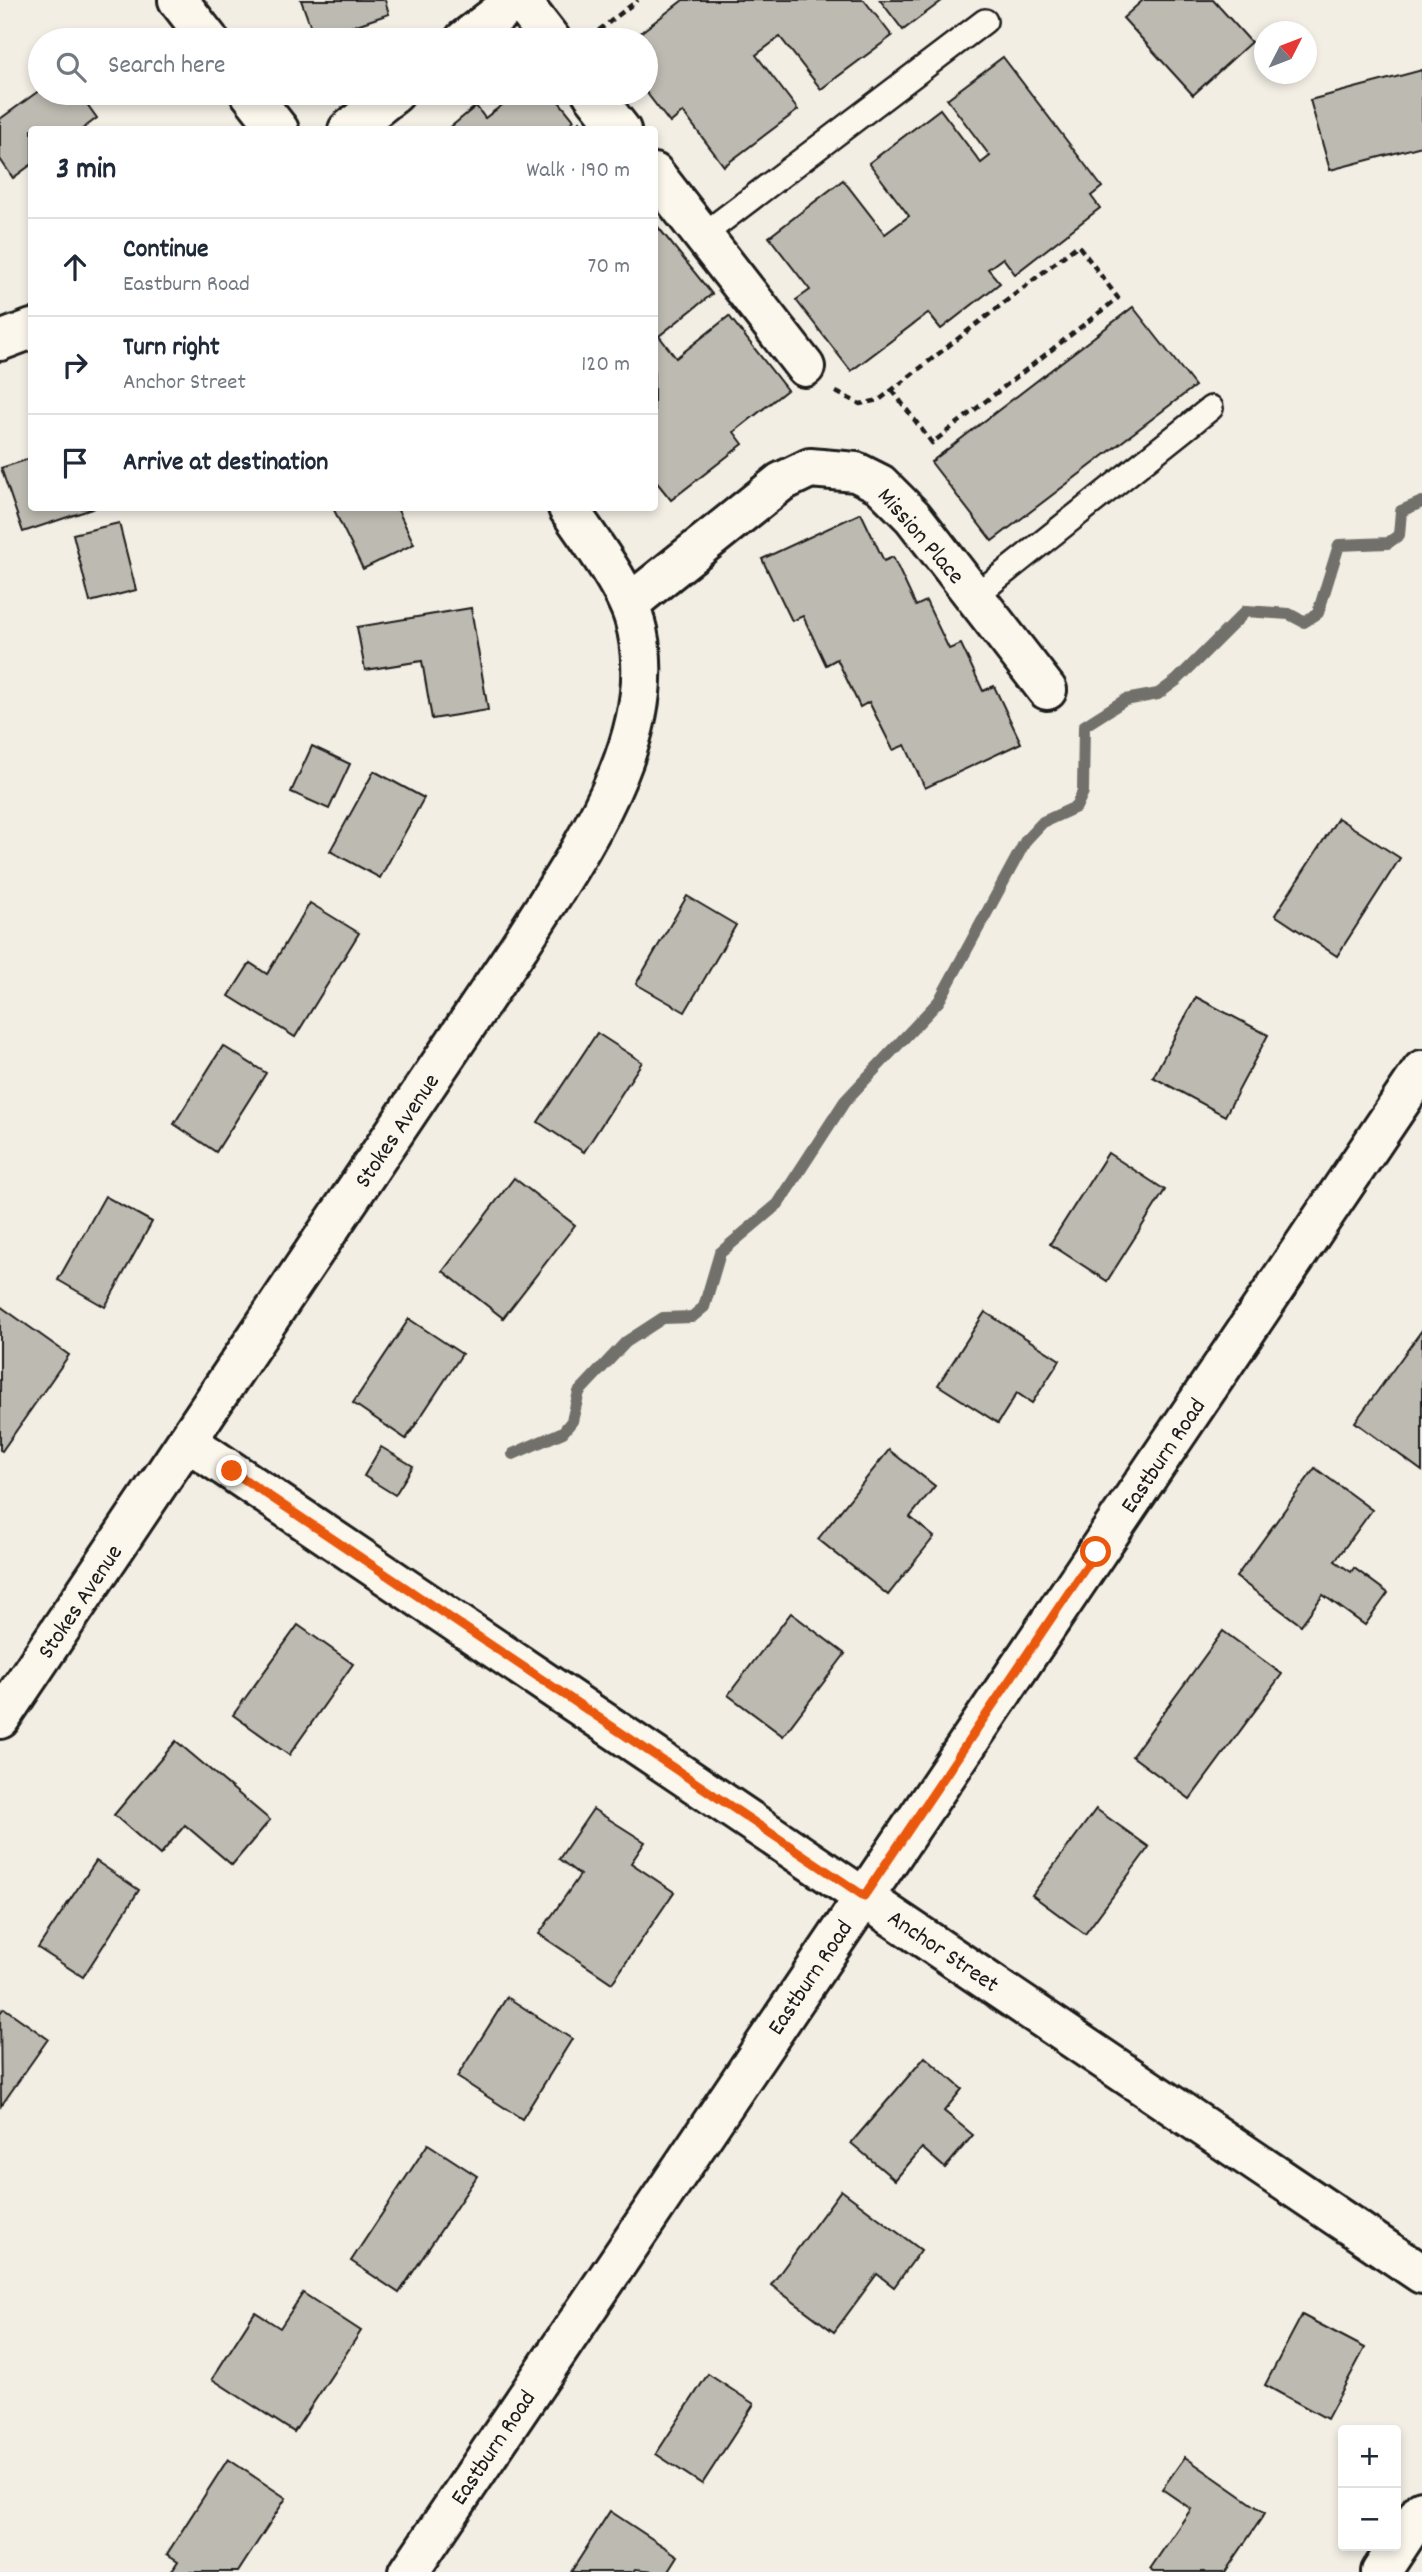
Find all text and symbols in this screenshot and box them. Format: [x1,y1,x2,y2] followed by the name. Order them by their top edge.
[1254,21,1317,84] north arrow
[28,28,658,105] search box
[52,48,90,86] icon: search
[108,48,226,85] text: Search here
[56,150,116,193] text: 3 min
[526,155,630,188] text: Walk · 190 m
[123,232,208,269] text: Continue
[56,248,94,286] icon: ahead
[588,251,630,284] text: 70 m
[123,269,250,302] text: Eastburn Road
[123,330,220,367] text: Turn right
[56,346,94,384] icon: right
[581,349,630,382] text: 120 m
[123,367,246,400] text: Anchor Street
[56,444,94,482] icon: arrive
[123,445,328,482] text: Arrive at destination
[868,481,971,593] street label: Mission Place
[348,1068,449,1196] street label: Stokes Avenue
[1113,1392,1216,1521] street label: Eastburn Road
[216,1455,247,1486] route end
[1080,1536,1111,1567] route start
[31,1539,132,1667] street label: Stokes Avenue
[880,1903,1005,2003] street label: Anchor Street
[760,1914,863,2043] street label: Eastburn Road
[443,2384,546,2513] street label: Eastburn Road
[1338,2425,1401,2551] map controls
[1338,2425,1401,2488] button: +
[1338,2488,1401,2551] button: −

